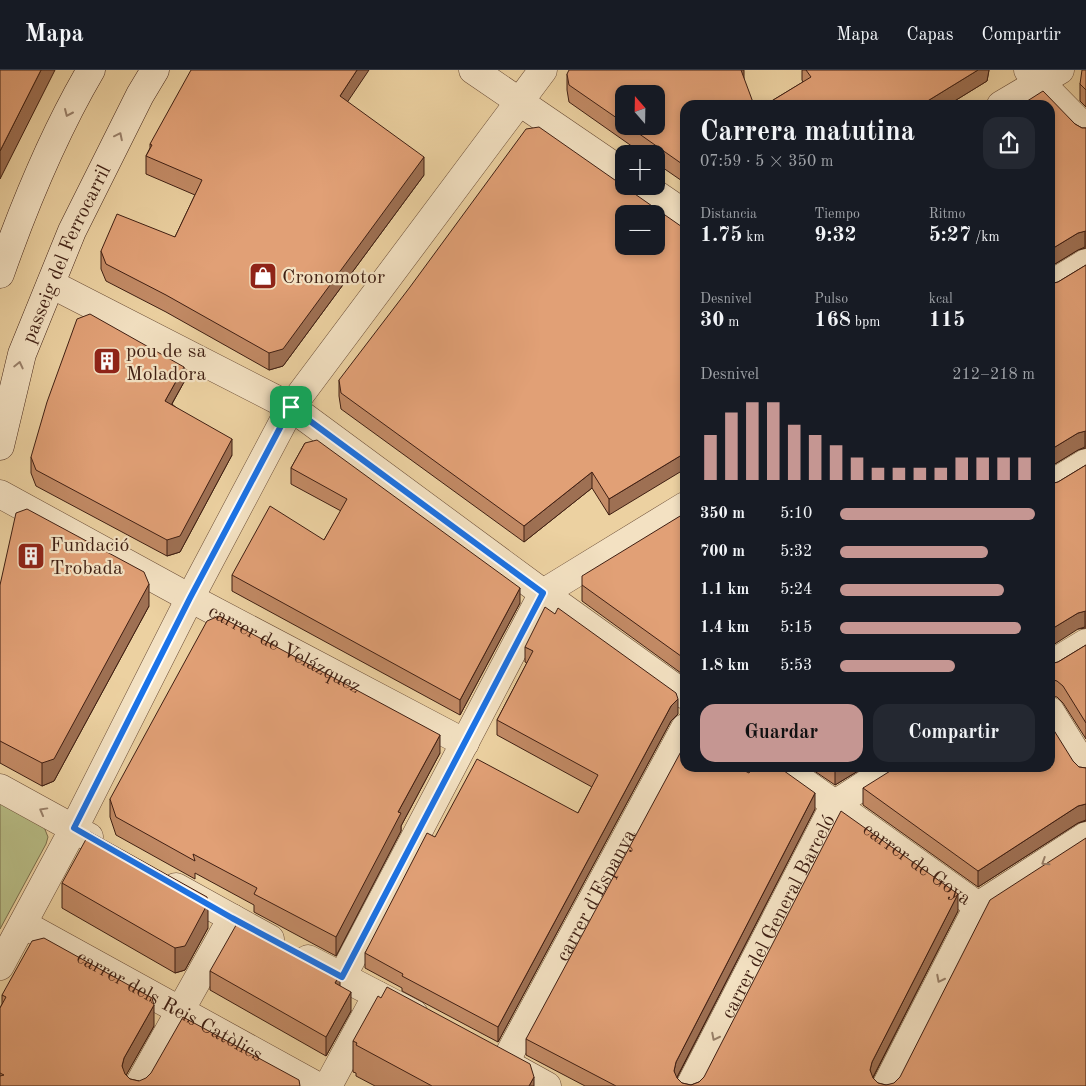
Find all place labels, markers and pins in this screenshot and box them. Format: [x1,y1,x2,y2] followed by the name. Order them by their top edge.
[248,261,278,291] shop icon: Cronomotor
[282,268,385,288] place label: Cronomotor
[126,342,207,385] place label: pou de sa Moladora
[92,346,122,376] building icon: pou de sa Moladora
[270,386,312,428] pin
[50,536,129,579] place label: Fundació Trobada
[16,541,46,571] building icon: Fundació Trobada

